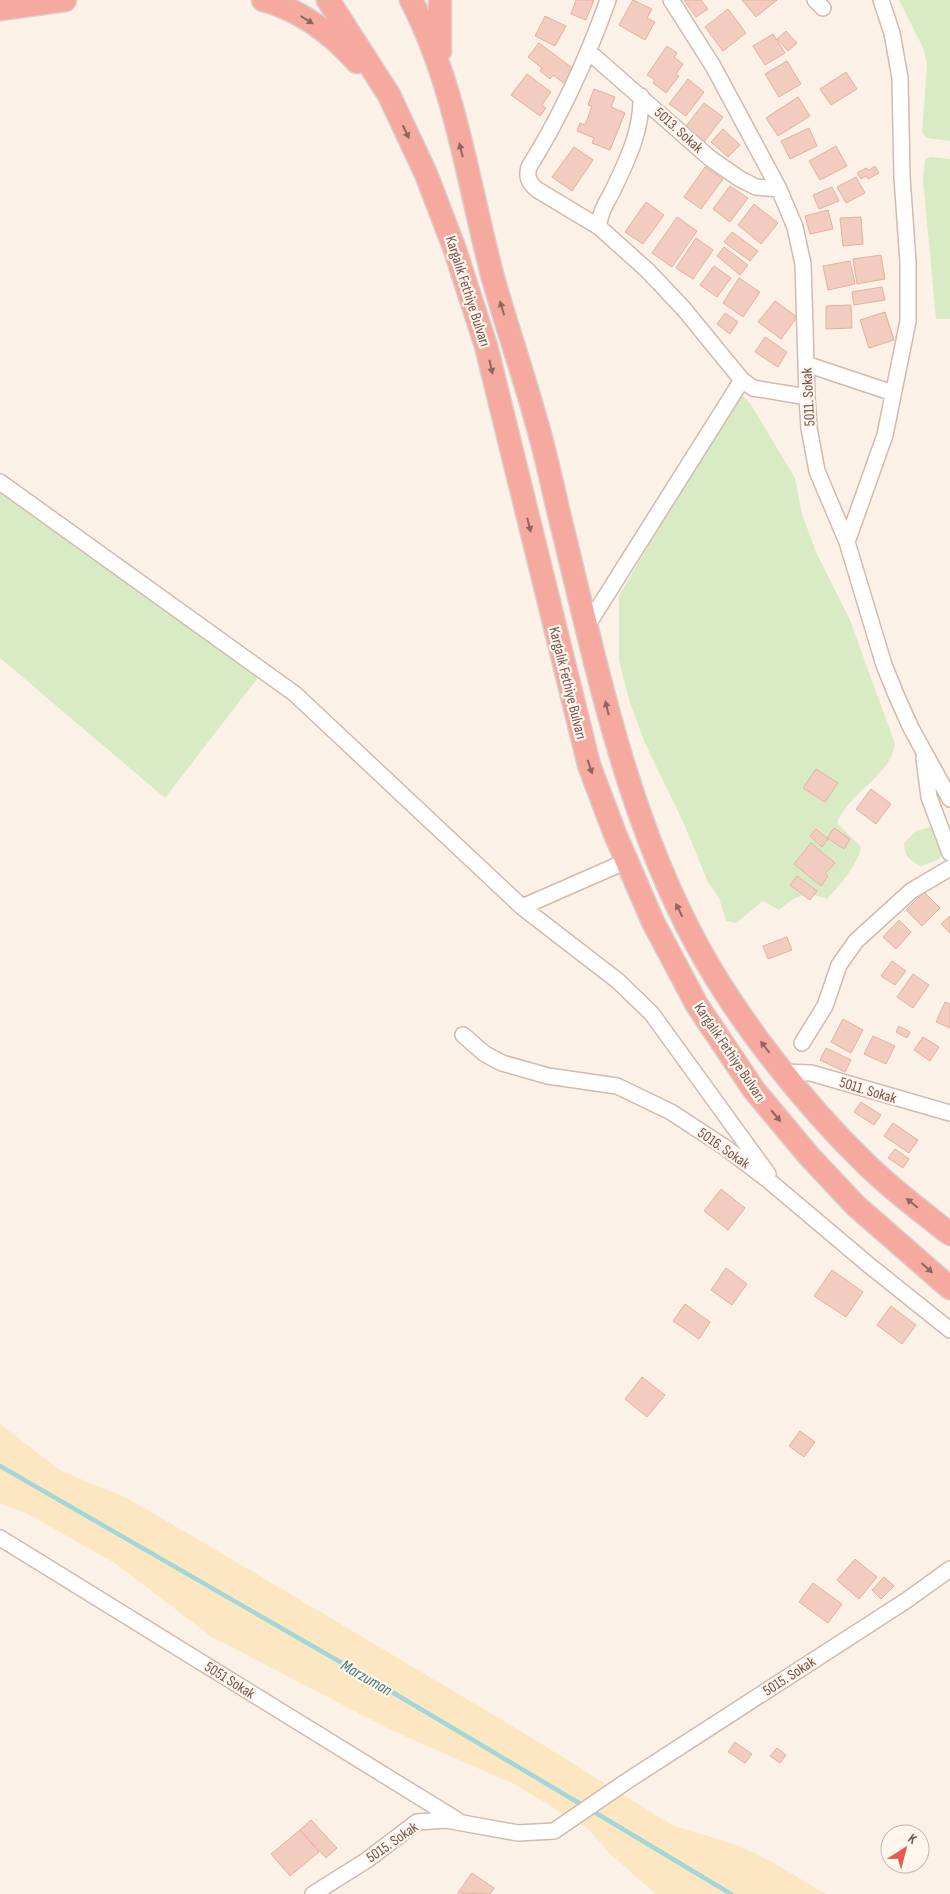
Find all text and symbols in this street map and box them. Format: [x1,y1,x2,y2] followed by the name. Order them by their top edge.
[301,15,314,25] one-way arrow
[650,103,707,157] street label: 5013. Sokak
[403,125,411,139] one-way arrow
[457,143,465,158] one-way arrow
[441,233,494,349] street label: Kargalık Fethiye Bulvarı
[498,300,506,315] one-way arrow
[487,359,495,374] one-way arrow
[797,367,820,427] street label: 5011. Sokak
[525,517,533,532] one-way arrow
[544,625,591,741] street label: Kargalık Fethiye Bulvarı
[603,700,611,715] one-way arrow
[587,760,595,775] one-way arrow
[675,903,683,917] one-way arrow
[690,999,770,1105] street label: Kargalık Fethiye Bulvarı
[760,1041,771,1054] one-way arrow
[837,1073,899,1108] street label: 5011. Sokak
[770,1110,781,1123] one-way arrow
[694,1124,754,1173] street label: 5016. Sokak
[906,1198,919,1209] one-way arrow
[921,1262,933,1274] one-way arrow
[759,1652,819,1700] street label: 5015. Sokak
[337,1656,395,1701] water label: Marzuman
[201,1657,259,1704] street label: 5051 Sokak
[363,1818,422,1867] street label: 5015. Sokak
[880,1824,930,1874] north arrow
[905,1830,920,1848] text: K

